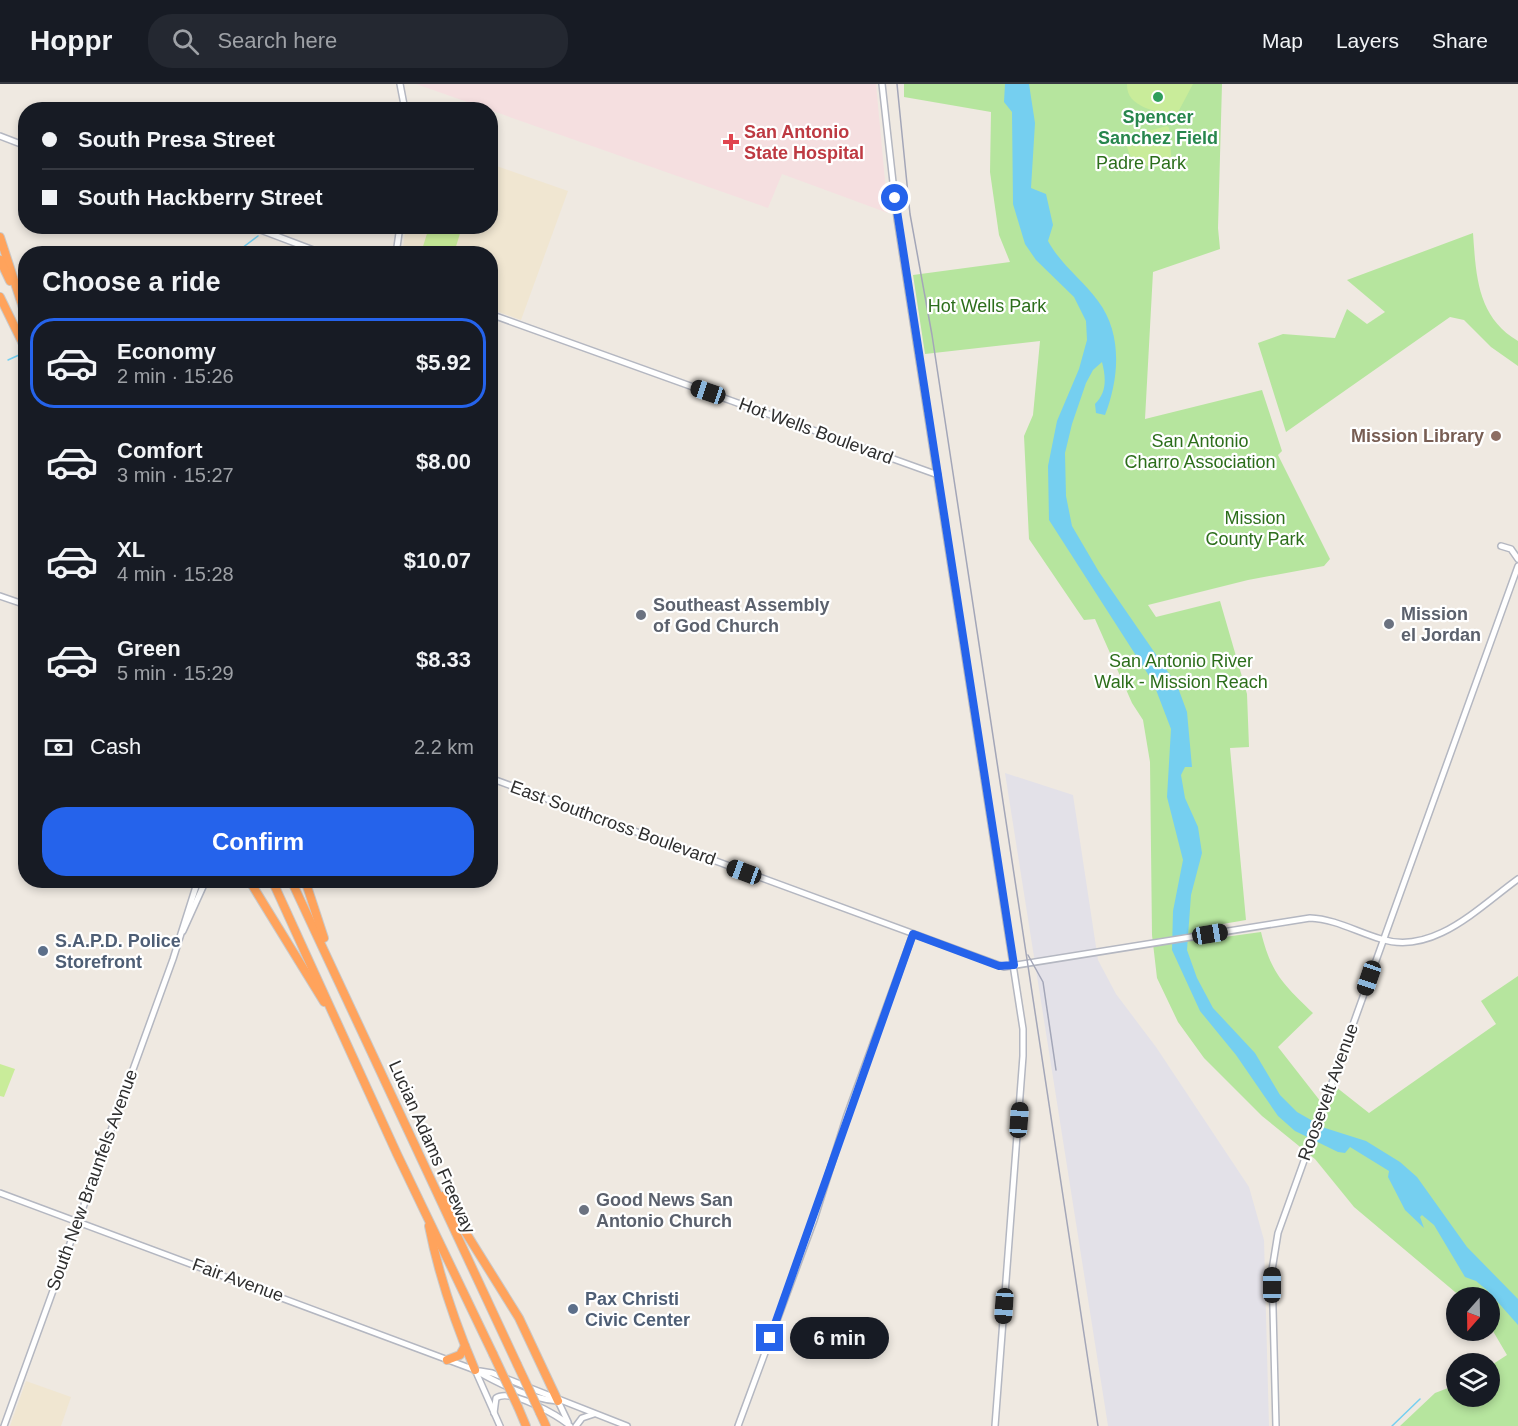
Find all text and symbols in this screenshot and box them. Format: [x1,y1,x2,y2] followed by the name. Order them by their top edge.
[148,14,568,68] search box
[30,25,112,56] text: Hoppr
[169,25,202,58] icon: search
[217,28,337,53] text: Search here
[1262,29,1303,52] text: Map
[1336,29,1399,52] text: Layers
[1432,29,1488,52] text: Share
[1151,90,1165,104] marker: Spencer Sanchez Field
[1098,107,1218,148] place label: Spencer Sanchez Field
[744,122,864,163] place label: San Antonio State Hospital
[78,127,275,152] text: South Presa Street
[722,133,740,151] marker: San Antonio State Hospital
[1096,153,1187,173] park label: Padre Park
[881,184,908,211] route start
[78,185,323,210] text: South Hackberry Street
[42,267,221,297] text: Choose a ride
[928,296,1047,316] park label: Hot Wells Park
[45,336,99,390] icon: car
[117,339,216,364] text: Economy
[416,350,471,375] text: $5.92
[117,365,234,387] text: 2 min · 15:26
[688,378,728,406] car
[736,394,896,468] street label: Hot Wells Boulevard
[1351,426,1484,446] place label: Mission Library
[1489,429,1503,443] marker: Mission Library
[1124,431,1276,472] park label: San Antonio Charro Association
[45,435,99,489] icon: car
[117,438,203,463] text: Comfort
[416,449,471,474] text: $8.00
[117,464,234,486] text: 3 min · 15:27
[1205,508,1306,549] park label: Mission County Park
[45,534,99,588] icon: car
[117,537,145,562] text: XL
[404,548,471,573] text: $10.07
[117,563,234,585] text: 4 min · 15:28
[653,595,829,636] place label: Southeast Assembly of God Church
[1401,604,1481,645] place label: Mission el Jordan
[634,608,648,622] marker: Southeast Assembly of God Church
[1382,617,1396,631] marker: Mission el Jordan
[45,633,99,687] icon: car
[117,636,181,661] text: Green
[416,647,471,672] text: $8.33
[1094,651,1268,692] park label: San Antonio River Walk - Mission Reach
[117,662,234,684] text: 5 min · 15:29
[42,731,75,764] icon: cash
[90,734,141,759] text: Cash
[414,736,474,758] text: 2.2 km
[508,776,718,870] street label: East Southcross Boulevard
[42,807,474,876] button: Confirm
[724,857,764,887] car
[1191,922,1229,946] car
[55,931,181,972] place label: S.A.P.D. Police Storefront
[36,944,50,958] marker: S.A.P.D. Police Storefront
[1355,958,1383,998] car
[1294,1021,1362,1163] street label: Roosevelt Avenue
[385,1057,479,1237] street label: Lucian Adams Freeway
[43,1067,141,1293] street label: South New Braunfels Avenue
[1009,1101,1029,1139] car
[596,1190,733,1231] place label: Good News San Antonio Church
[577,1203,591,1217] marker: Good News San Antonio Church
[190,1254,286,1306] street label: Fair Avenue
[1263,1267,1281,1303] car
[994,1287,1014,1325] car
[1446,1287,1500,1341] north arrow
[1446,1287,1500,1407] map controls
[585,1289,690,1330] place label: Pax Christi Civic Center
[566,1302,580,1316] marker: Pax Christi Civic Center
[791,1317,890,1359] callout: 6 min
[756,1324,783,1351] route end
[813,1327,866,1349] text: 6 min
[1446,1353,1500,1407] button: layers

